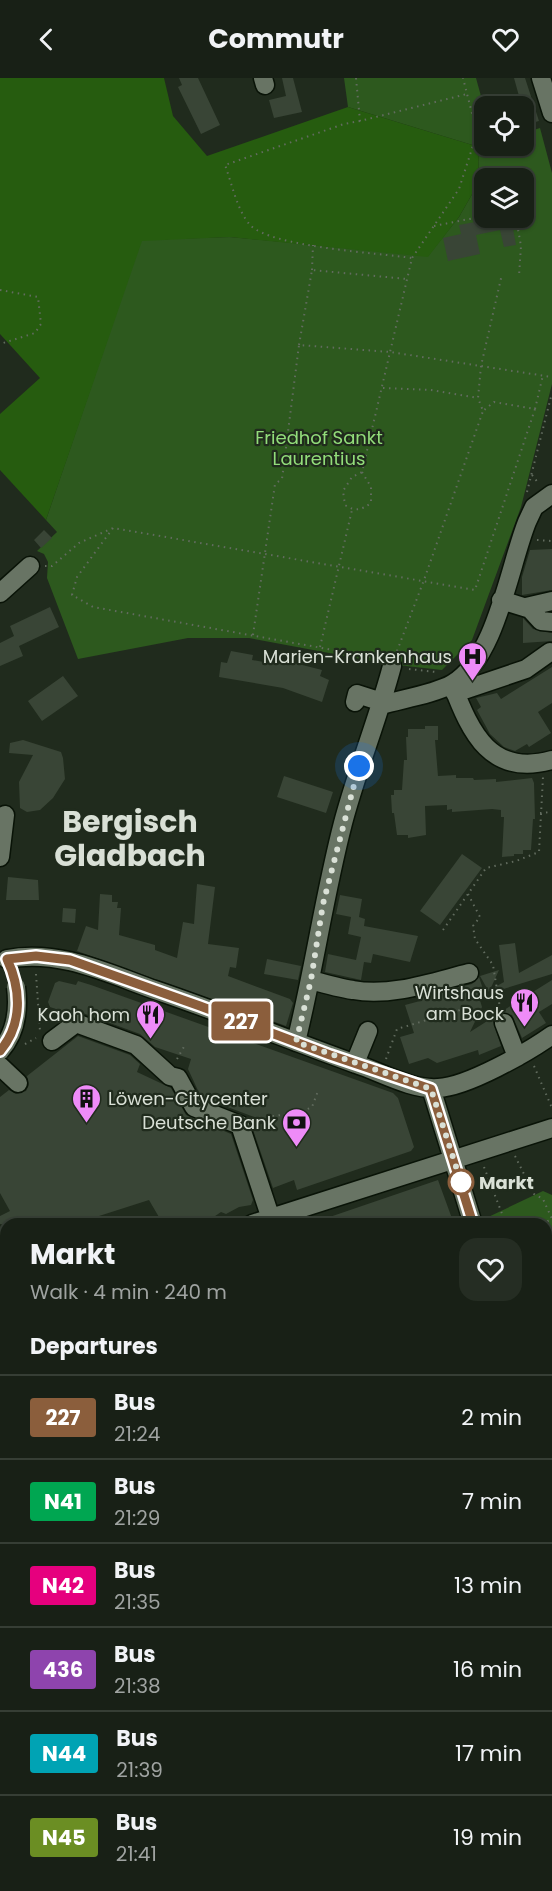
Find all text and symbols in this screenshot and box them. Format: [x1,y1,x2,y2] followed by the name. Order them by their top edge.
[208,20,344,57] text: Commutr
[30,23,63,56] icon: back
[489,23,522,56] icon: heart
[474,96,534,228] map controls
[474,96,534,156] button: locate
[474,168,534,228] button: layers
[255,425,383,471] park label: Friedhof Sankt Laurentius
[457,640,489,682] hospital icon: Marien-Krankenhaus
[263,644,452,669] place label: Marien-Krankenhaus
[344,751,374,781] your location
[54,800,206,877] district label: Bergisch Gladbach
[415,980,505,1026] place label: Wirtshaus am Bock
[509,986,541,1028] restaurant icon: Wirtshaus am Bock
[135,998,167,1040] restaurant icon: Kaoh hom
[38,1002,130,1027] place label: Kaoh hom
[206,1002,276,1040] line badge: 227
[223,1007,259,1036] text: 227
[71,1082,103,1124] building icon: Löwen-Citycenter
[108,1086,268,1111] place label: Löwen-Citycenter
[281,1106,313,1148] bank icon: Deutsche Bank
[142,1110,277,1135] place label: Deutsche Bank
[448,1169,474,1195] marker: Markt
[479,1170,534,1195] place label: Markt
[30,1235,115,1274] text: Markt
[459,1238,522,1301] button: heart
[30,1278,227,1306] text: Walk · 4 min · 240 m
[30,1331,158,1362] text: Departures
[114,1387,156,1418] text: Bus
[461,1402,522,1433] text: 2 min
[45,1403,81,1432] text: 227
[114,1420,160,1448] text: 21:24
[114,1471,156,1502] text: Bus
[462,1486,522,1517] text: 7 min
[44,1487,82,1516] text: N41
[114,1504,160,1532] text: 21:29
[114,1555,156,1586] text: Bus
[454,1570,522,1601] text: 13 min
[42,1571,84,1600] text: N42
[114,1588,161,1616] text: 21:35
[114,1639,156,1670] text: Bus
[453,1654,522,1685] text: 16 min
[43,1655,83,1684] text: 436
[114,1672,161,1700] text: 21:38
[116,1723,158,1754] text: Bus
[455,1738,522,1769] text: 17 min
[42,1739,86,1768] text: N44
[116,1756,163,1784] text: 21:39
[116,1807,157,1838] text: Bus
[453,1822,522,1853] text: 19 min
[42,1823,86,1852] text: N45
[116,1840,157,1868] text: 21:41

